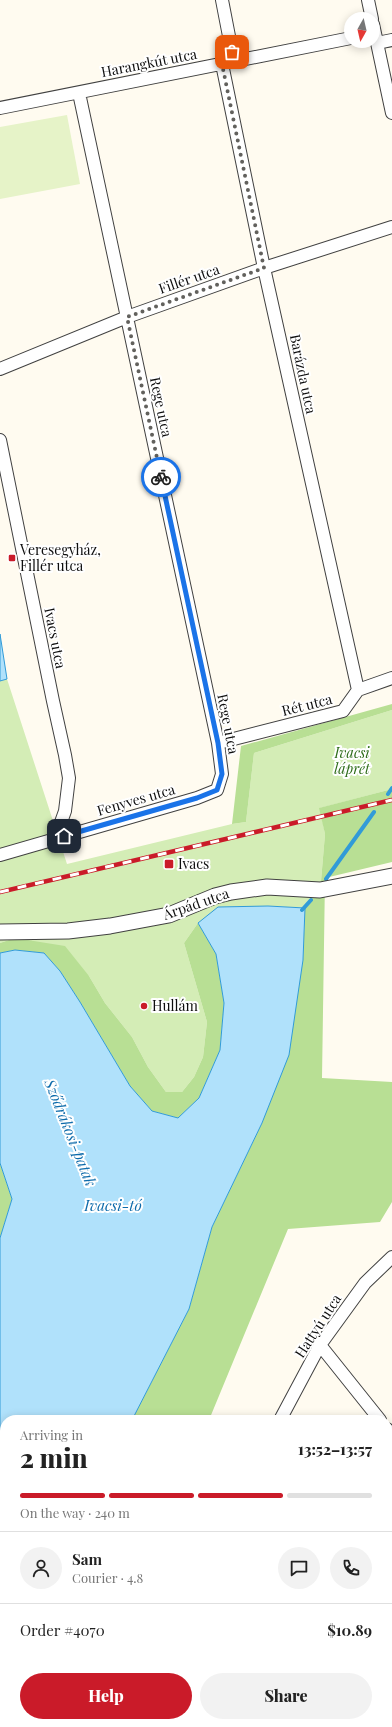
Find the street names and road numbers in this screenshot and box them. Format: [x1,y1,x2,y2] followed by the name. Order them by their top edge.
[99,44,198,81] street label: Harangkút utca
[156,259,222,298] street label: Fillér utca
[286,332,321,415] street label: Barázda utca
[146,375,177,439] street label: Rege utca
[40,606,71,670] street label: Ivacs utca
[280,689,334,720] street label: Rét utca
[213,692,244,756] street label: Rege utca
[95,779,177,820] street label: Fenyves utca
[159,883,231,924] street label: Árpád utca
[290,1290,345,1361] street label: Hattyú utca

